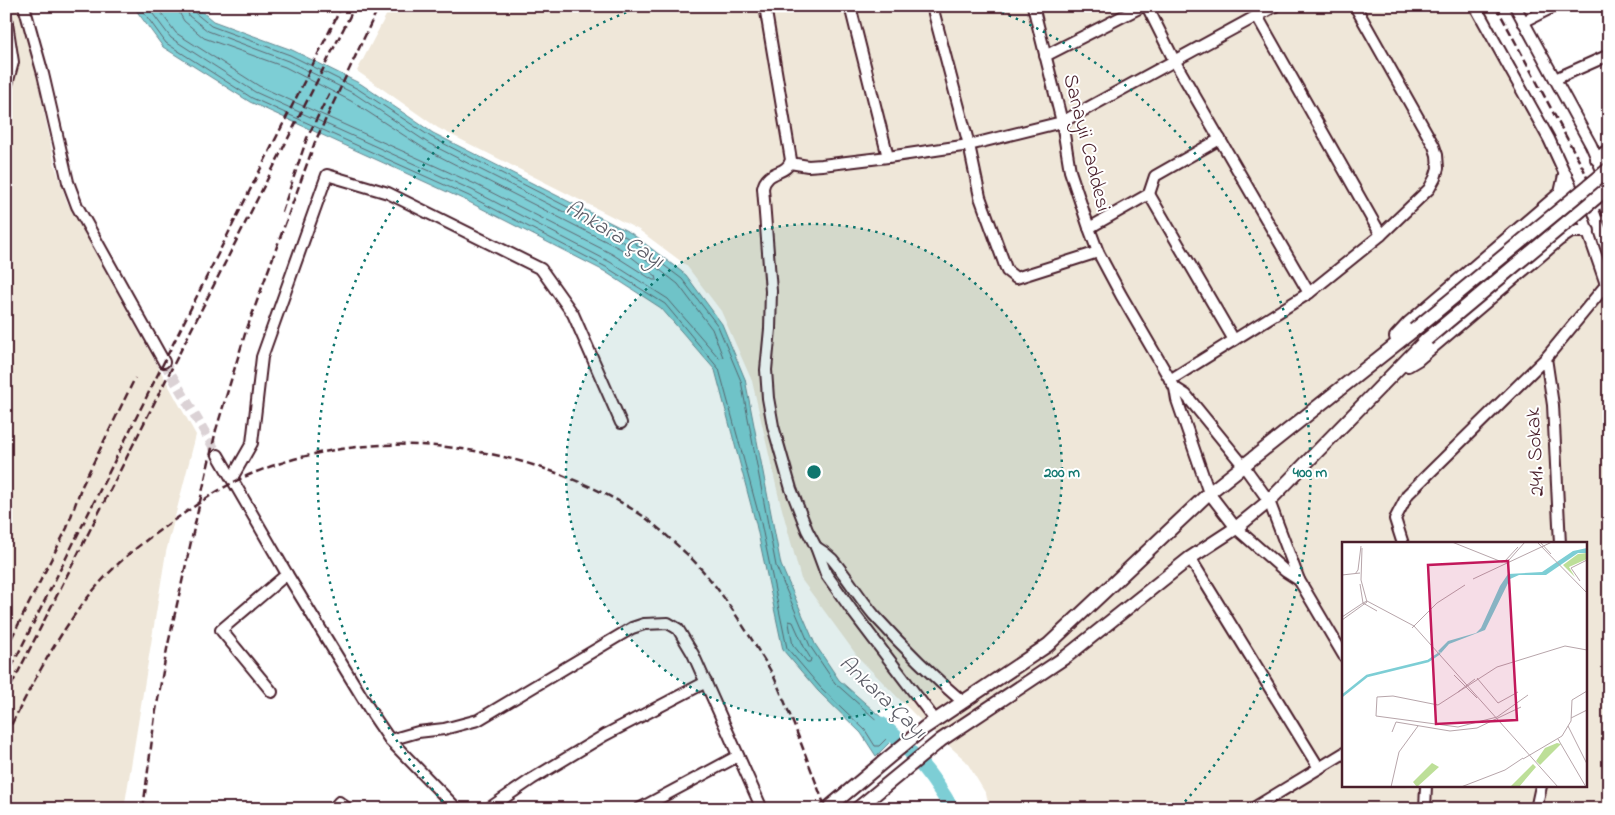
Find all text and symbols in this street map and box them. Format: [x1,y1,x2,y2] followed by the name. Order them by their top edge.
[1052,71,1118,216] street label: Sanayii Caddesi
[559,193,670,278] water label: Ankara Çayı
[1519,406,1553,497] street label: 241. Sokak
[1043,462,1080,484] text: 200 m
[1292,462,1328,484] text: 400 m
[805,463,823,481] centre of rings
[1342,542,1588,788] inset map
[831,649,934,748] water label: Ankara Çayı

